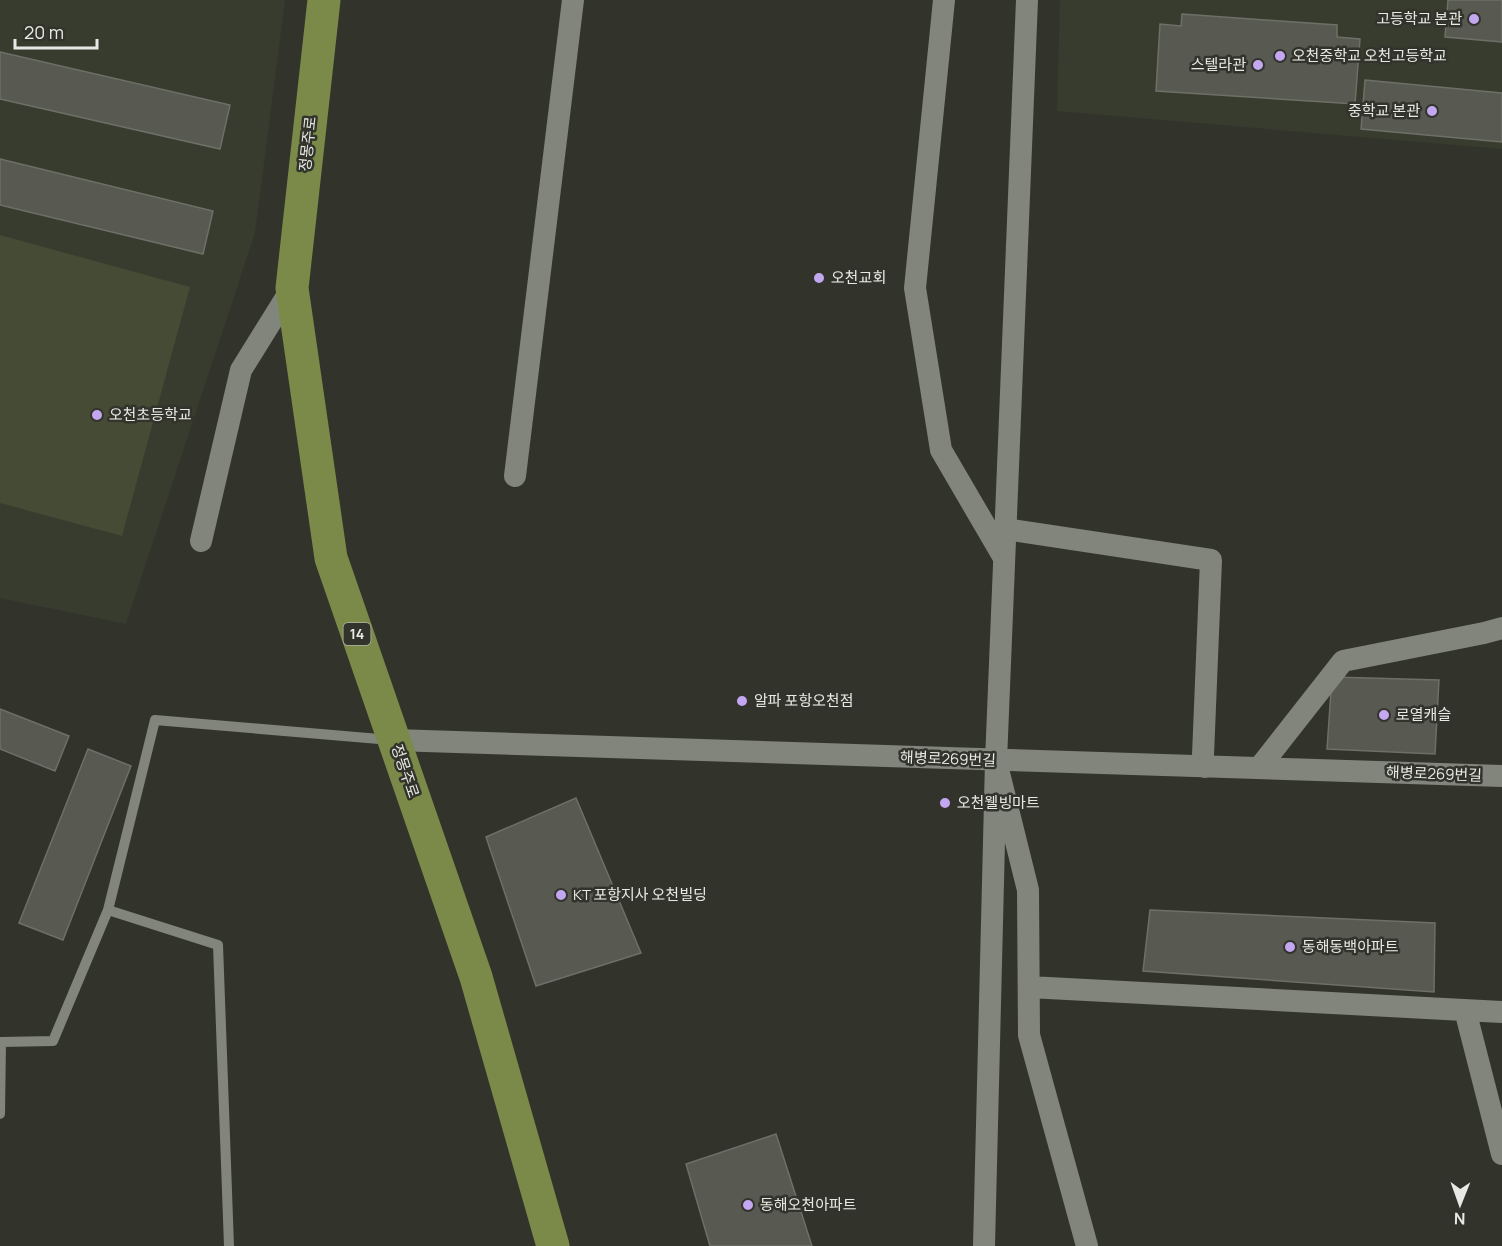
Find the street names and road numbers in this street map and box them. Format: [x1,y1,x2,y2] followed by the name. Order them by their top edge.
[294,115,321,172] street label: 정몽주로
[344,623,370,645] road number: 14
[387,741,424,800] street label: 정몽주로
[900,746,996,771] street label: 해병로269번길
[1386,761,1482,786] street label: 해병로269번길

